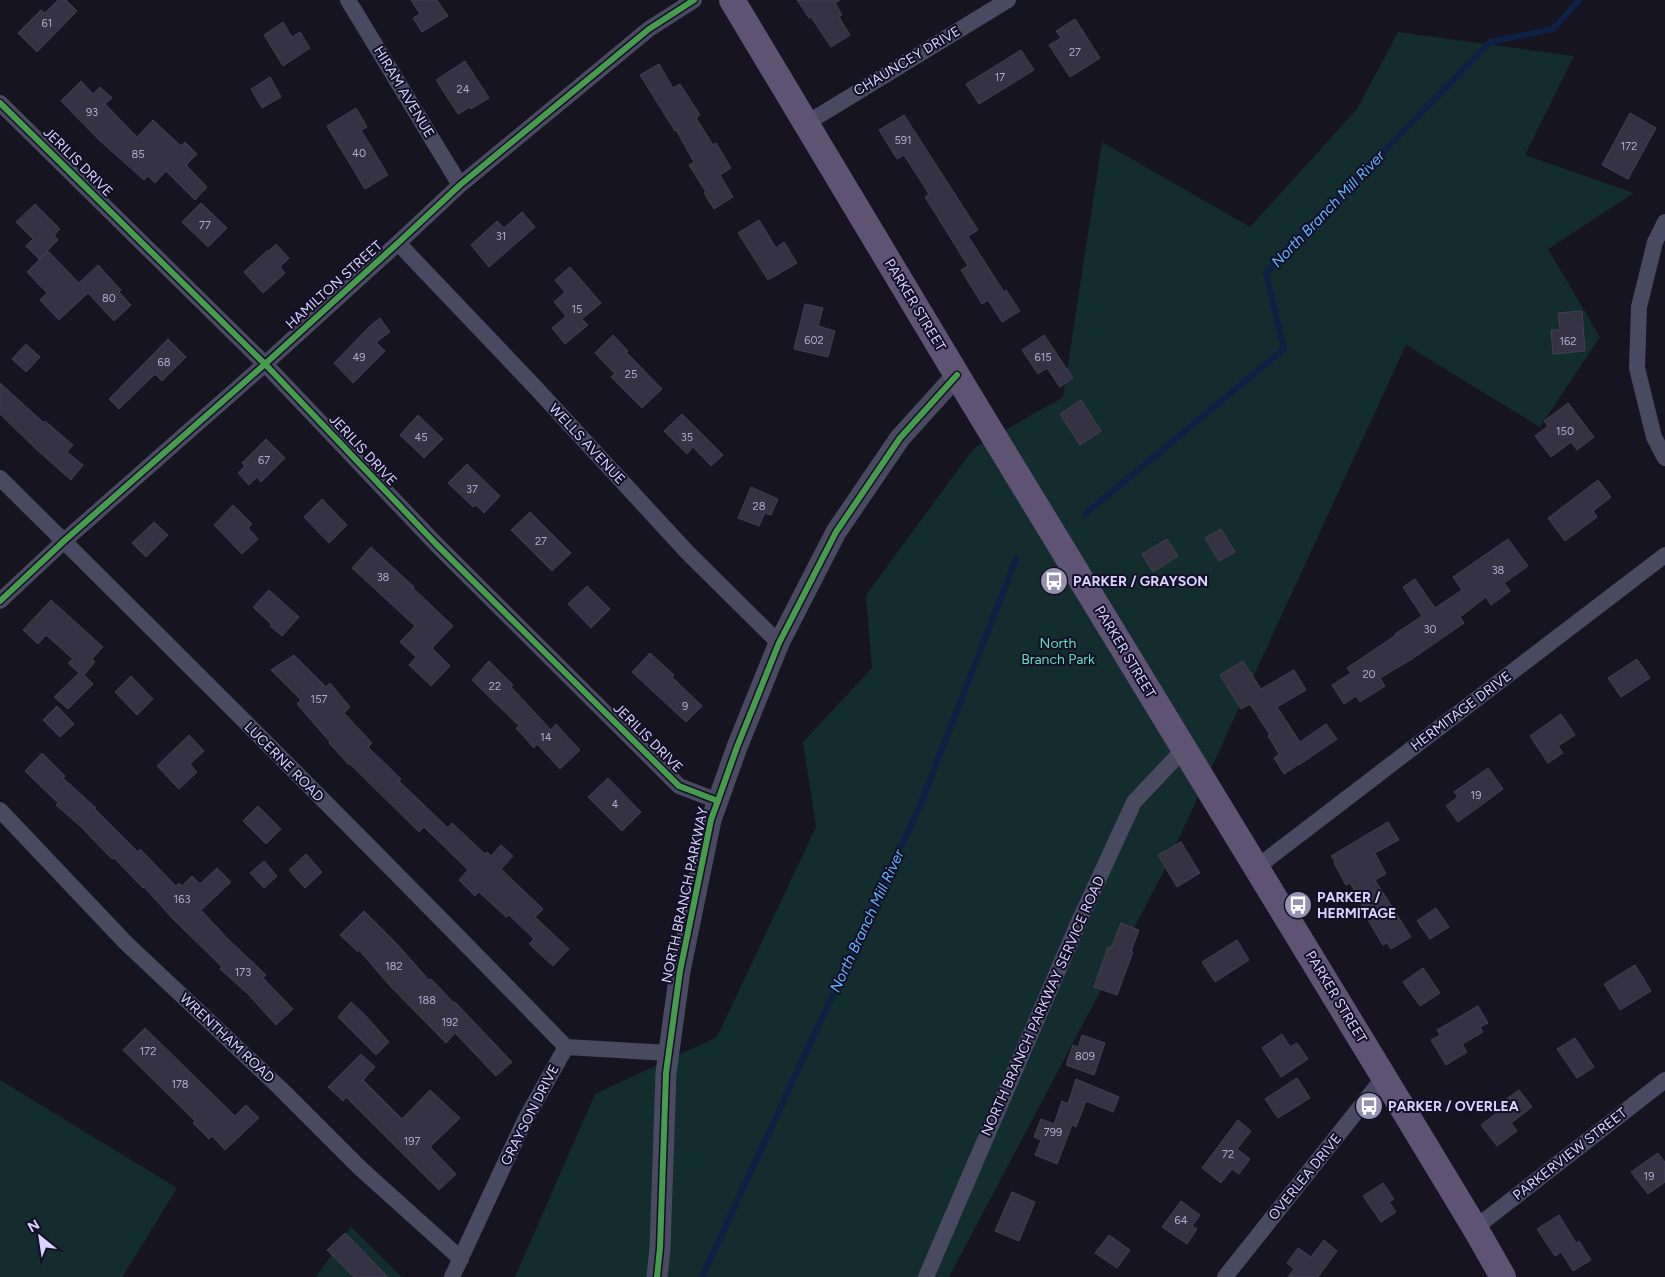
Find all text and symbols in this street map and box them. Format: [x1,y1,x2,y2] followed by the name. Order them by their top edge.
[42,17,52,30] house number: 61
[851,22,963,100] street label: CHAUNCEY DRIVE
[370,43,438,141] street label: HIRAM AVENUE
[1069,46,1081,59] house number: 27
[995,71,1005,84] house number: 17
[457,83,470,96] house number: 24
[86,106,98,119] house number: 93
[40,124,116,200] street label: JERILIS DRIVE
[894,134,912,147] house number: 591
[1621,140,1637,153] house number: 172
[1268,146,1389,271] water label: North Branch Mill River
[352,147,366,160] house number: 40
[131,148,145,161] house number: 85
[199,219,211,232] house number: 77
[496,230,506,243] house number: 31
[282,237,386,333] street label: HAMILTON STREET
[881,256,949,355] street label: PARKER STREET
[102,292,116,305] house number: 80
[572,303,582,316] house number: 15
[804,334,824,347] house number: 602
[1560,335,1576,348] house number: 162
[352,351,366,364] house number: 49
[1034,351,1052,364] house number: 615
[158,356,171,369] house number: 68
[625,368,637,381] house number: 25
[545,400,629,488] street label: WELLS AVENUE
[326,411,400,489] street label: JERILIS DRIVE
[1556,425,1574,438] house number: 150
[414,431,428,444] house number: 45
[681,431,693,444] house number: 35
[258,454,270,467] house number: 67
[466,483,478,496] house number: 37
[753,500,766,513] house number: 28
[535,535,547,548] house number: 27
[1492,564,1505,577] house number: 38
[1039,566,1069,596] bus stop icon: PARKER / GRAYSON
[377,571,390,584] house number: 38
[1073,573,1208,590] place label: PARKER / GRAYSON
[1091,603,1159,702] street label: PARKER STREET
[1423,623,1437,636] house number: 30
[1021,635,1095,668] park label: North Branch Park
[1362,668,1376,681] house number: 20
[1407,668,1515,754] street label: HERMITAGE DRIVE
[489,680,501,693] house number: 22
[311,693,327,706] house number: 157
[610,700,686,776] street label: JERILIS DRIVE
[682,700,688,713] house number: 9
[241,719,327,805] street label: LUCERNE ROAD
[540,731,552,744] house number: 14
[1471,789,1481,802] house number: 19
[612,798,619,811] house number: 4
[658,805,712,985] street label: NORTH BRANCH PARKWAY
[826,846,908,995] water label: North Branch Mill River
[978,873,1108,1139] street label: NORTH BRANCH PARKWAY SERVICE ROAD
[1317,889,1396,922] place label: PARKER / HERMITAGE
[1283,890,1313,920] bus stop icon: PARKER / HERMITAGE
[174,893,190,906] house number: 163
[1302,948,1370,1047] street label: PARKER STREET
[385,960,403,973] house number: 182
[235,966,251,979] house number: 173
[176,990,278,1086] street label: WRENTHAM ROAD
[418,994,436,1007] house number: 188
[442,1016,458,1029] house number: 192
[140,1045,156,1058] house number: 172
[1075,1050,1095,1063] house number: 809
[497,1062,563,1168] street label: GRAYSON DRIVE
[171,1078,189,1091] house number: 178
[1354,1091,1384,1121] bus stop icon: PARKER / OVERLEA
[1388,1098,1519,1115] place label: PARKER / OVERLEA
[1510,1104,1631,1204] street label: PARKERVIEW STREET
[1044,1126,1062,1139] house number: 799
[1265,1130,1345,1224] street label: OVERLEA DRIVE
[404,1135,420,1148] house number: 197
[1222,1148,1234,1161] house number: 72
[1644,1170,1654,1183] house number: 19
[15,1212,65,1262] north arrow
[1174,1214,1188,1227] house number: 64
[25,1216,43,1236] text: N

